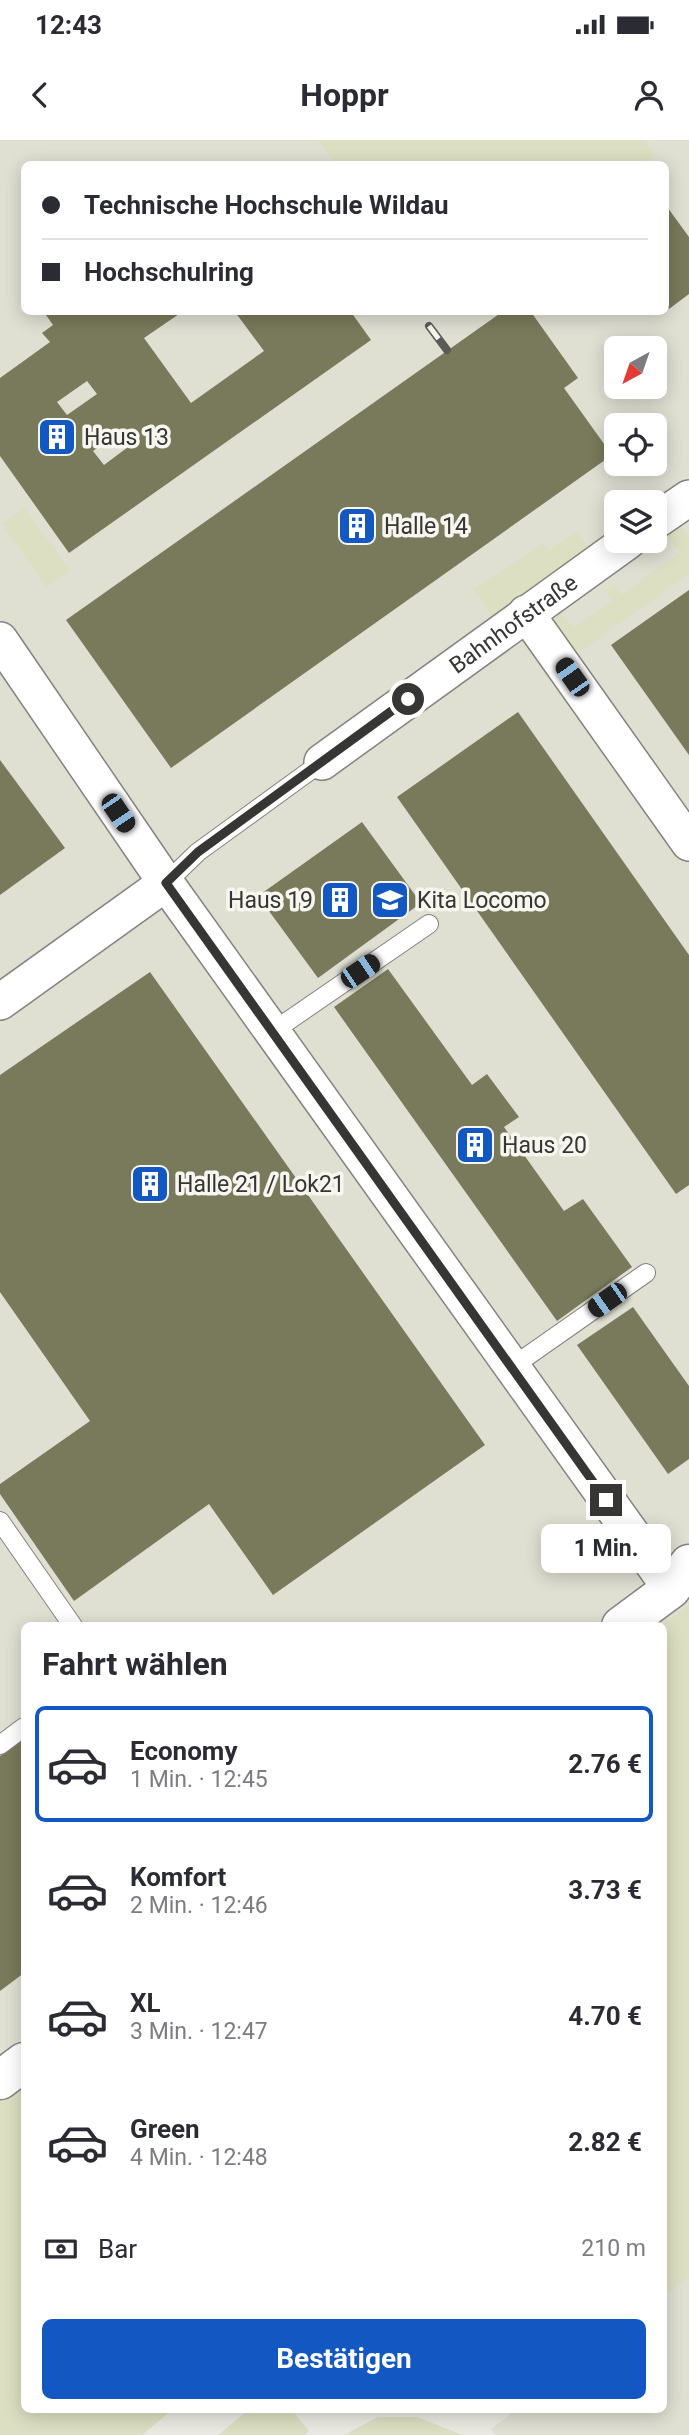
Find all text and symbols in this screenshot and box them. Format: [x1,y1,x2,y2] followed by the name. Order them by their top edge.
[35,10,102,40] text: 12:43
[21,76,59,114] icon: back
[300,76,389,114] text: Hoppr
[630,76,668,114] icon: person
[84,190,449,220] text: Technische Hochschule Wildau
[84,257,254,287] text: Hochschulring
[604,336,667,399] north arrow
[604,336,667,553] map controls
[604,413,667,476] button: locate
[36,416,78,458] building icon: Haus 13
[84,424,169,451] place label: Haus 13
[604,490,667,553] button: layers
[336,505,378,547] building icon: Halle 14
[384,513,468,540] place label: Halle 14
[444,569,583,679] street label: Bahnhofstraße
[552,654,593,700] car
[392,683,424,715] route start
[98,790,139,836] car
[319,879,361,921] building icon: Haus 19
[369,879,411,921] school or university icon: Kita Locomo
[228,887,313,914] place label: Haus 19
[417,887,547,914] place label: Kita Locomo
[337,951,384,991] car
[454,1124,496,1166] building icon: Haus 20
[502,1132,587,1159] place label: Haus 20
[129,1163,171,1205] building icon: Halle 21 / Lok21
[177,1171,345,1198] place label: Halle 21 / Lok21
[584,1279,631,1321] car
[590,1484,622,1516] route end
[541,1524,671,1574] callout: 1 Min.
[574,1535,638,1562] text: 1 Min.
[42,1645,228,1683] text: Fahrt wählen
[46,1733,109,1796] icon: car
[130,1736,237,1766] text: Economy
[568,1749,642,1779] text: 2.76 €
[130,1766,268,1793] text: 1 Min. · 12:45
[46,1859,109,1922] icon: car
[130,1862,226,1892] text: Komfort
[568,1875,642,1905] text: 3.73 €
[130,1892,268,1919] text: 2 Min. · 12:46
[46,1985,109,2048] icon: car
[130,1988,161,2018] text: XL
[568,2001,642,2031] text: 4.70 €
[130,2018,268,2045] text: 3 Min. · 12:47
[46,2111,109,2174] icon: car
[130,2114,200,2144] text: Green
[568,2127,642,2157] text: 2.82 €
[130,2144,268,2171] text: 4 Min. · 12:48
[42,2230,80,2268] icon: cash
[98,2234,137,2264] text: Bar
[581,2235,646,2262] text: 210 m
[42,2319,646,2399] button: Bestätigen

